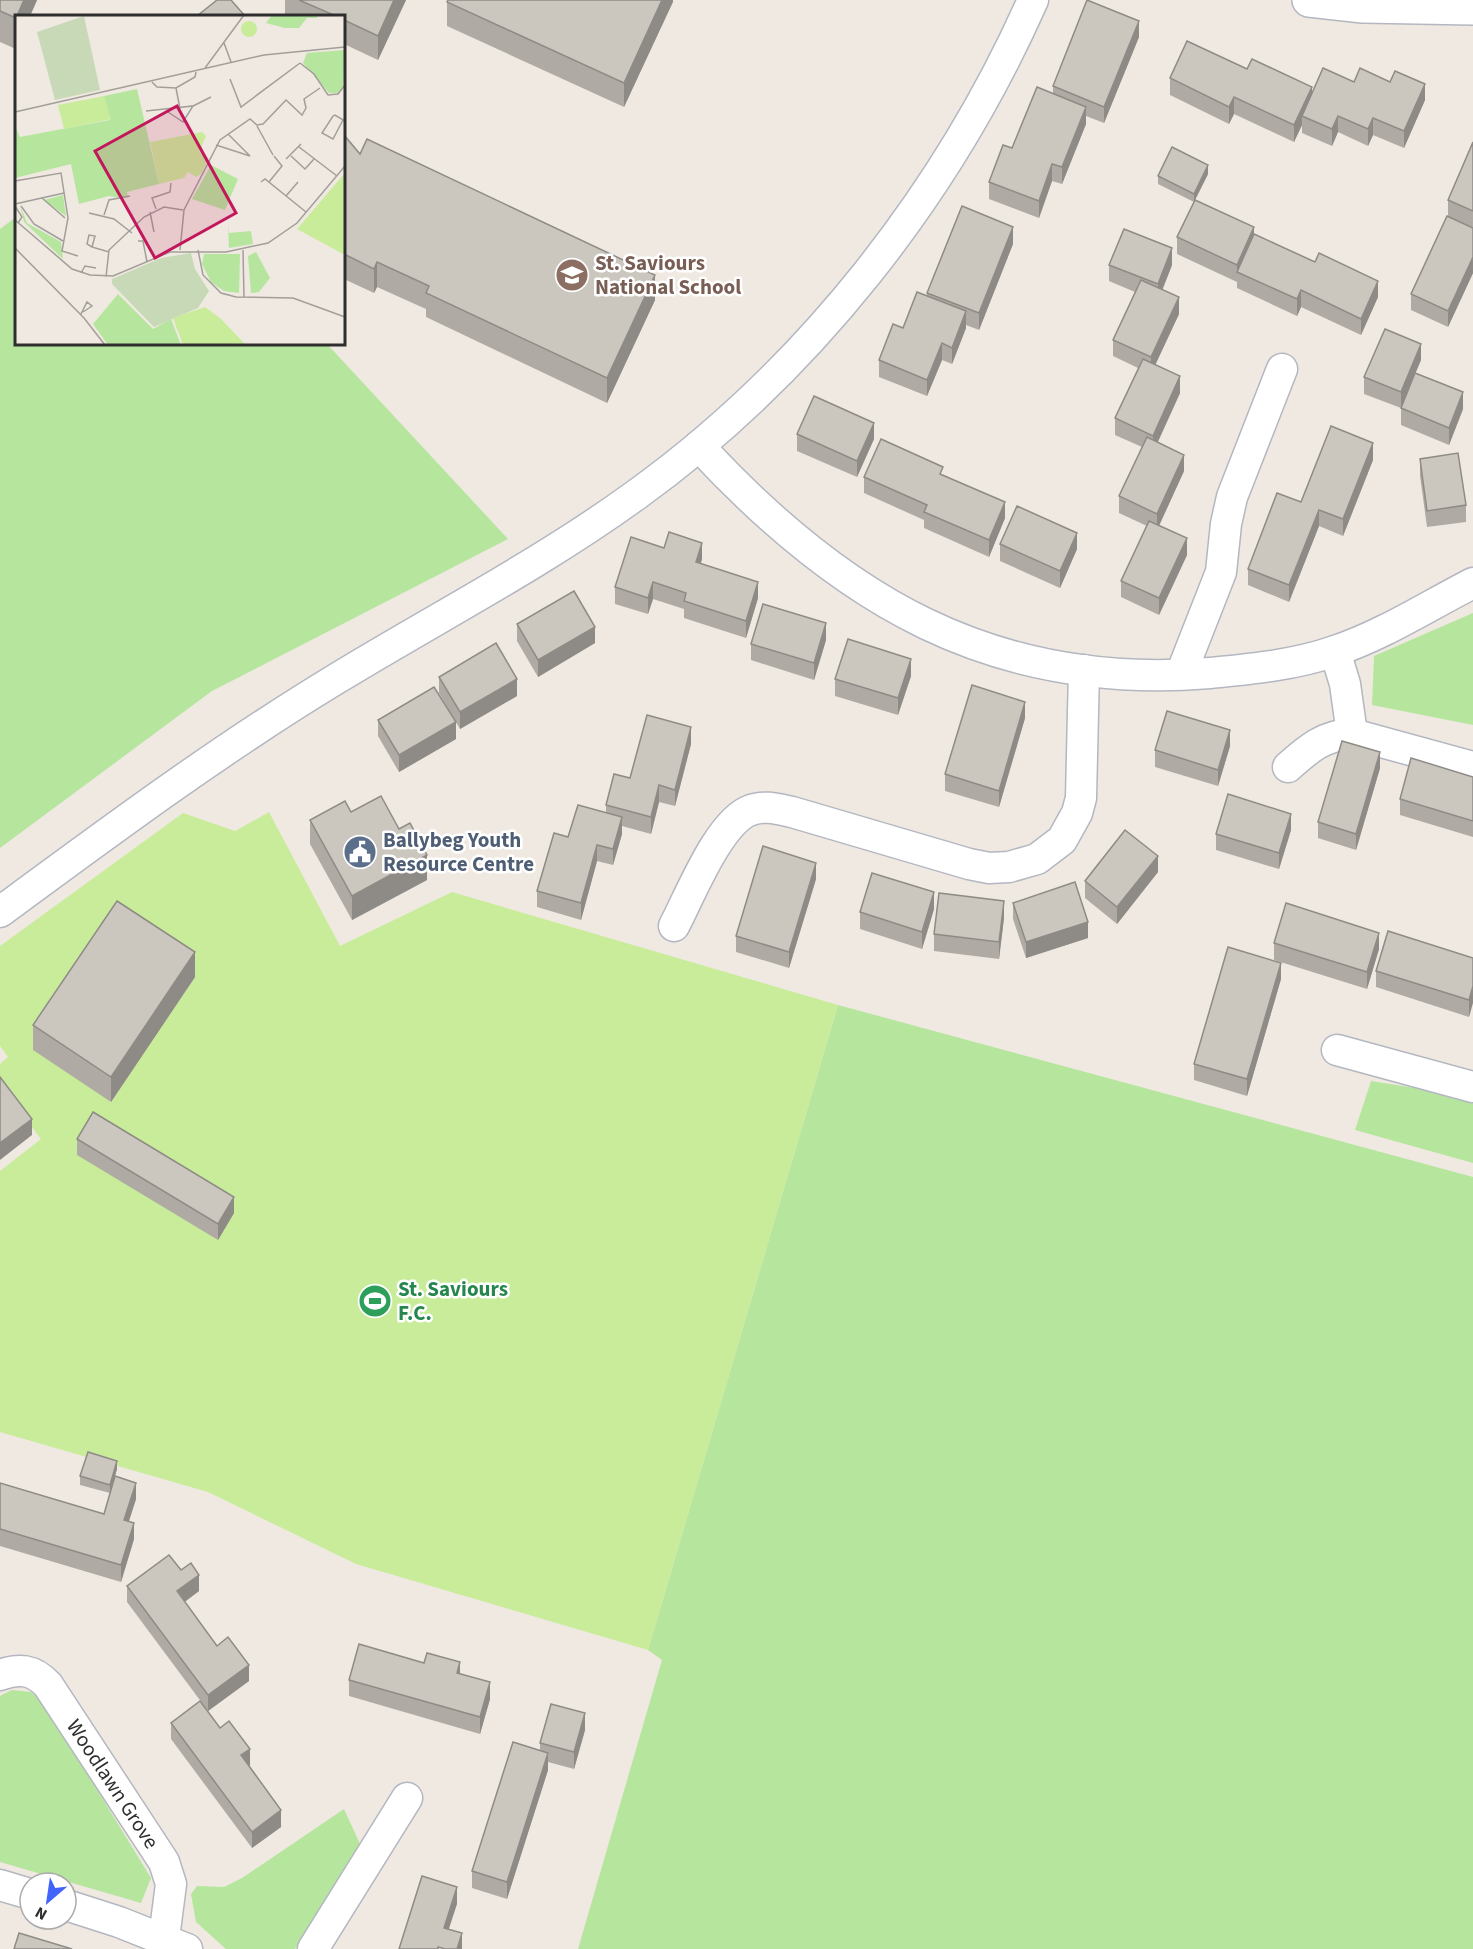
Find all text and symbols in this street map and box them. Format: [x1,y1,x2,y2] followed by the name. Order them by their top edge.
[15,15,345,345] inset map
[595,248,741,302] place label: St. Saviours National School
[554,257,590,293] school or university icon: St. Saviours National School
[383,825,534,879] place label: Ballybeg Youth Resource Centre
[342,834,378,870] public building icon: Ballybeg Youth Resource Centre
[398,1274,508,1328] place label: St. Saviours F.C.
[357,1283,393,1319] sports icon: St. Saviours F.C.
[59,1713,166,1854] street label: Woodlawn Grove
[18,1871,78,1931] north arrow
[31,1901,51,1925] text: N

